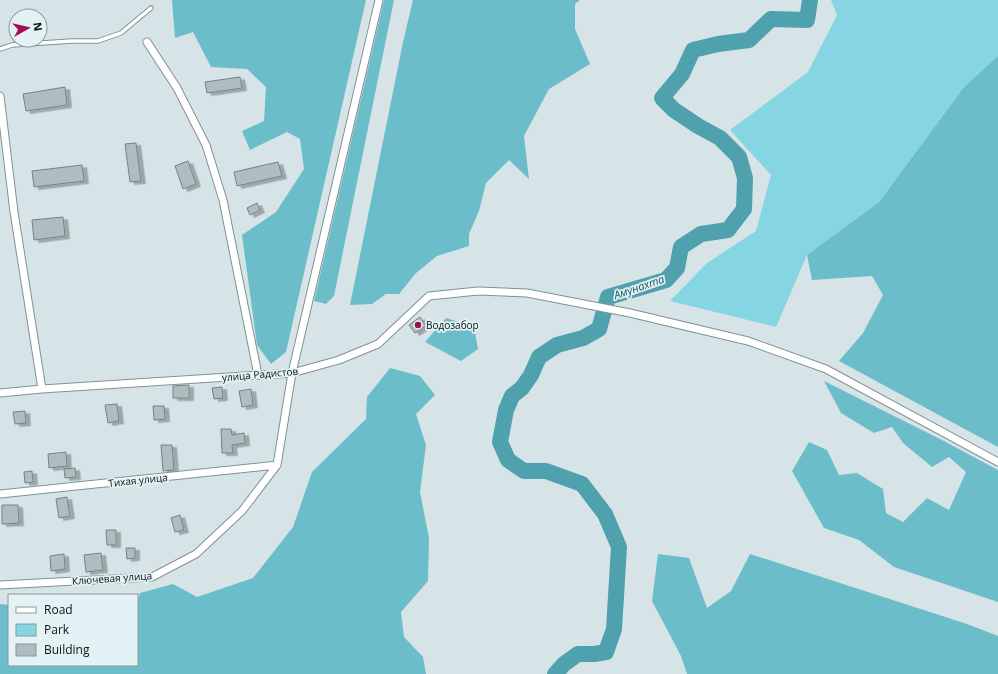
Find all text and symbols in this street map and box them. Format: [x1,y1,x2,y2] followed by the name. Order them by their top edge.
[8,8,48,48] north arrow
[30,21,46,32] text: N
[611,271,666,303] water label: Амунахта
[426,318,479,332] place label: Водозабор
[413,320,423,330] marker: Водозабор
[221,364,299,384] street label: улица Радистов
[108,470,168,490] street label: Тихая улица
[72,568,152,588] street label: Ключевая улица
[8,594,138,666] legend
[44,601,73,618] text: Road
[44,621,70,638] text: Park
[44,641,90,658] text: Building

